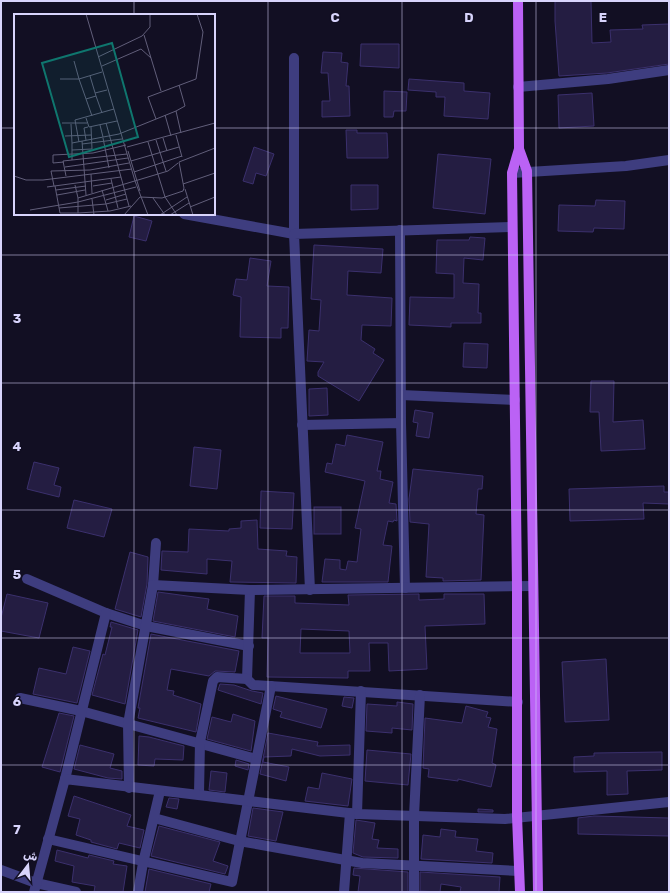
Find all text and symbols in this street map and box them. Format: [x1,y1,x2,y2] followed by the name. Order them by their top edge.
[330,10,340,25] text: C
[464,10,474,25] text: D
[599,10,607,25] text: E
[14,14,215,215] inset map
[13,311,22,326] text: 3
[13,439,22,454] text: 4
[13,567,21,582] text: 5
[13,694,22,709] text: 6
[13,822,21,837] text: 7
[8,845,48,885] north arrow
[22,848,39,864] text: ش

